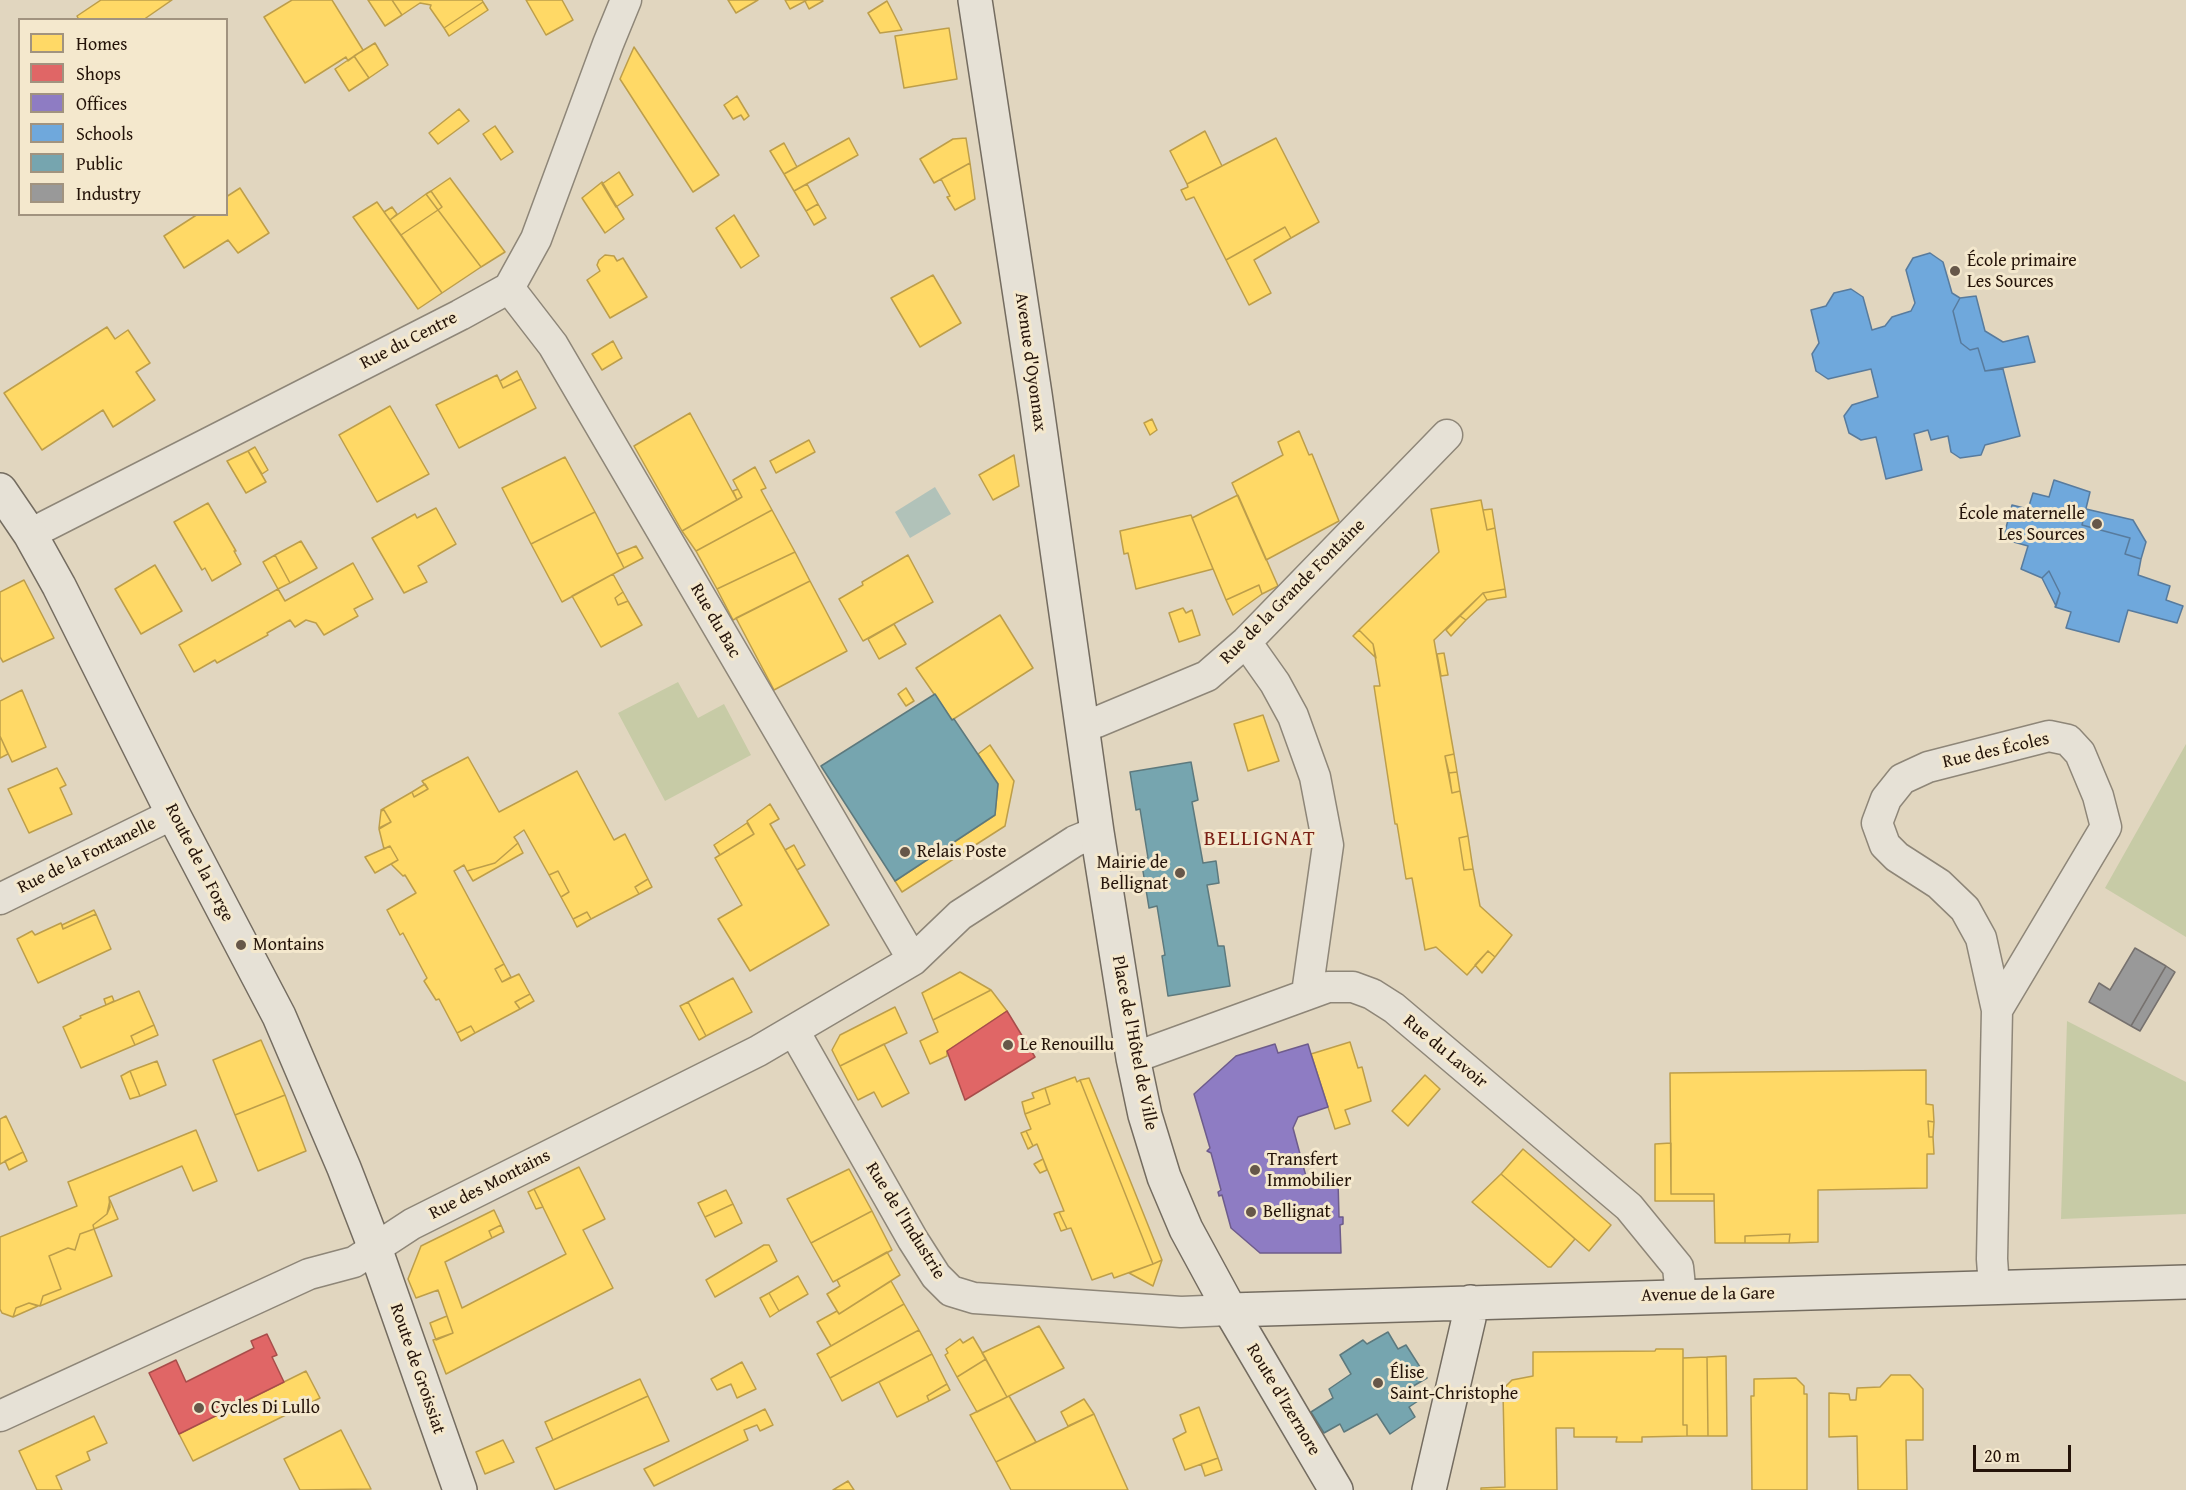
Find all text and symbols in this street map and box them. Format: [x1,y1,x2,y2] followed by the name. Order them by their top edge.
[18,18,228,216] legend
[76,30,127,57] text: Homes
[76,60,121,87] text: Shops
[76,90,127,117] text: Offices
[76,120,133,147] text: Schools
[76,150,123,177] text: Public
[76,180,141,207] text: Industry
[1967,250,2077,292] place label: École primaire Les Sources
[1948,264,1962,278] marker: École primaire Les Sources
[1010,291,1050,433] street label: Avenue d'Oyonnax
[357,307,461,375] street label: Rue du Centre
[1959,503,2085,546] place label: École maternelle Les Sources
[1216,515,1370,669] street label: Rue de la Grande Fontaine
[2090,517,2104,531] marker: École maternelle Les Sources
[685,580,745,662] street label: Rue du Bac
[1941,728,2051,774] street label: Rue des Écoles
[160,800,238,926] street label: Route de la Forge
[14,813,160,899] street label: Rue de la Fontanelle
[1204,827,1316,853] district label: BELLIGNAT
[917,841,1006,863] place label: Relais Poste
[898,845,912,859] marker: Relais Poste
[1097,852,1168,894] place label: Mairie de Bellignat
[1173,866,1187,880] marker: Mairie de Bellignat
[253,934,324,956] place label: Montains
[234,938,248,952] marker: Montains
[1106,954,1162,1132] street label: Place de l'Hôtel de Ville
[1399,1011,1491,1093] street label: Rue du Lavoir
[1020,1034,1114,1056] place label: Le Renouillu
[1001,1038,1015,1052] marker: Le Renouillu
[426,1145,554,1225] street label: Rue des Montains
[1267,1149,1351,1192] place label: Transfert Immobilier
[860,1159,950,1283] street label: Rue de l'Industrie
[1248,1163,1262,1177] marker: Transfert Immobilier
[1263,1201,1331,1223] place label: Bellignat
[1244,1205,1258,1219] marker: Bellignat
[1641,1283,1775,1307] street label: Avenue de la Gare
[385,1301,449,1437] street label: Route de Groissiat
[1241,1340,1325,1460] street label: Route d'Izernore
[1390,1362,1518,1404] place label: Élise Saint-Christophe
[1371,1376,1385,1390] marker: Élise Saint-Christophe
[211,1397,320,1419] place label: Cycles Di Lullo
[192,1401,206,1415] marker: Cycles Di Lullo
[1976,1433,2074,1471] scale bar
[1984,1442,2020,1469] text: 20 m

